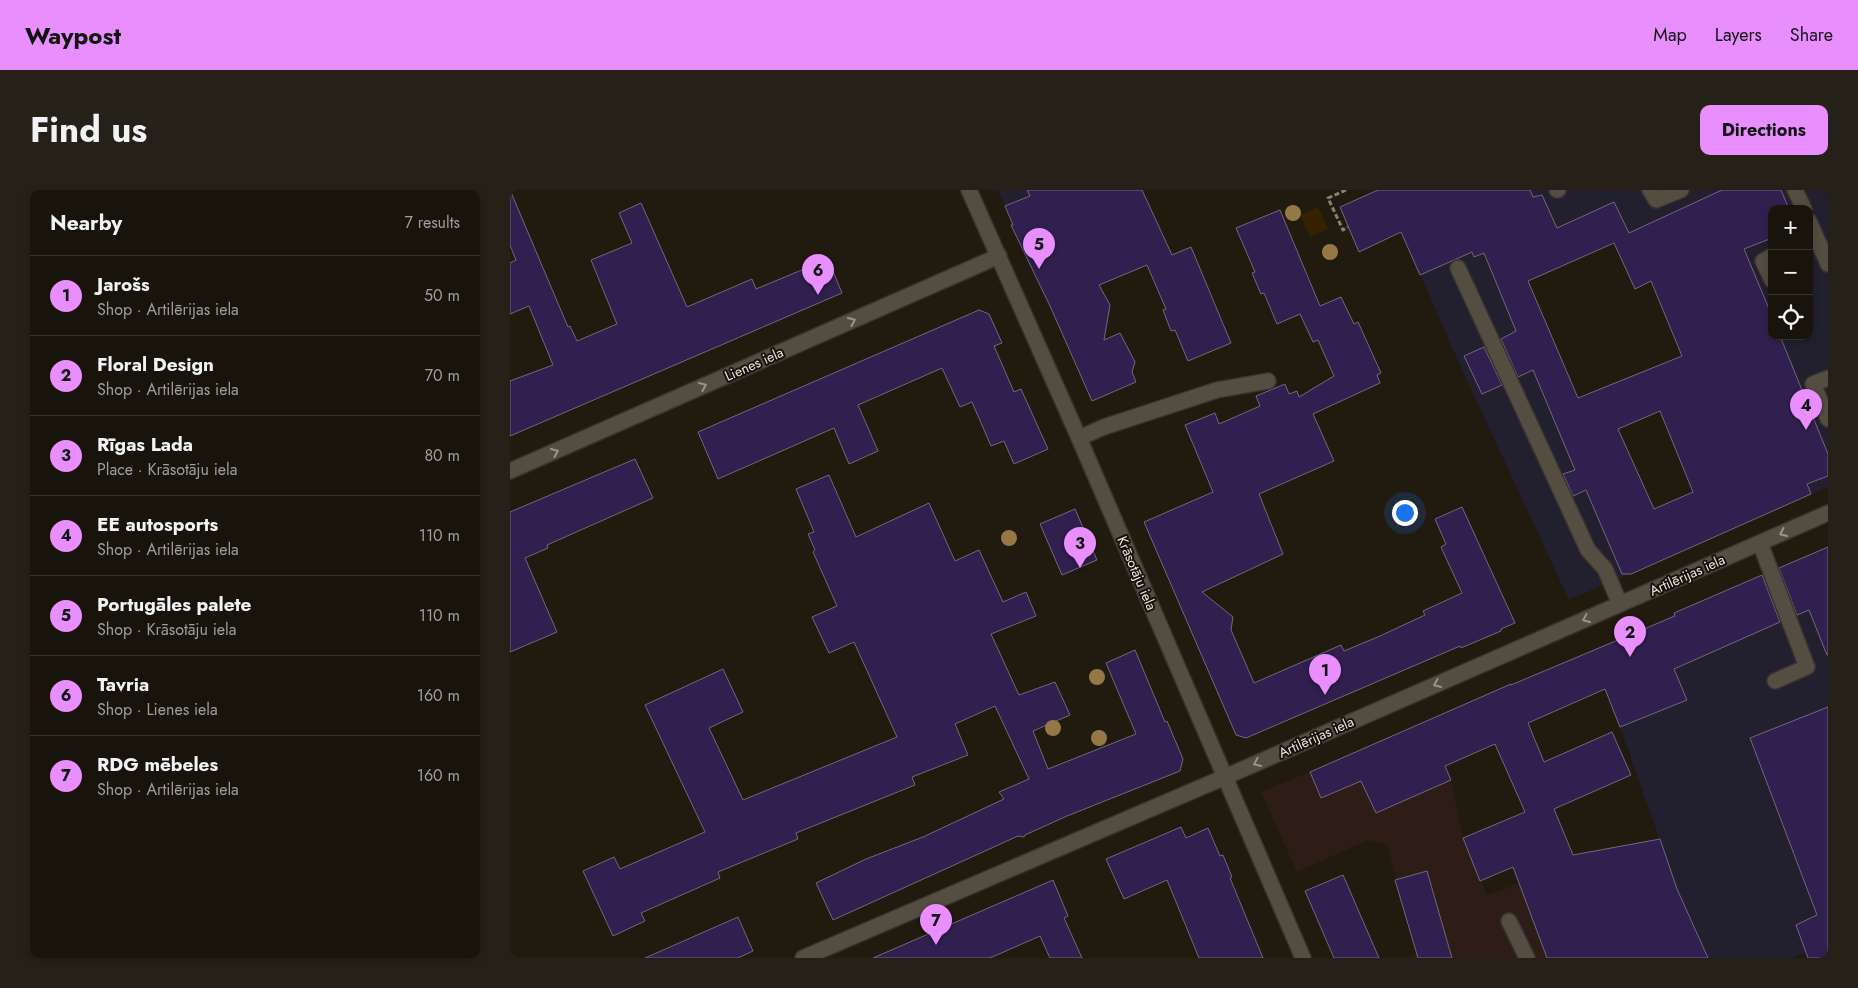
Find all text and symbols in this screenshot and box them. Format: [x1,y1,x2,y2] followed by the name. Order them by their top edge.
[25,18,121,53] text: Waypost
[1653,22,1687,48] text: Map
[1715,22,1762,48] text: Layers
[1790,22,1833,48] text: Share
[30,105,147,155] text: Find us
[1700,105,1828,155] button: Directions
[1768,205,1813,340] map controls
[1768,205,1813,250] button: +
[50,208,122,238] text: Nearby
[404,211,460,234] text: 7 results
[1023,228,1055,269] pin: 5
[1768,250,1813,295] button: −
[802,254,834,295] pin: 6
[97,271,150,298] text: Jarošs
[62,284,70,307] text: 1
[424,284,460,307] text: 50 m
[1768,295,1813,340] button: locate
[97,298,239,321] text: Shop · Artilērijas iela
[847,316,856,327] one-way arrow
[721,342,787,386] street label: Lienes iela
[97,351,214,378] text: Floral Design
[61,364,71,387] text: 2
[425,364,460,387] text: 70 m
[97,378,239,401] text: Shop · Artilērijas iela
[698,382,707,393] one-way arrow
[1790,389,1822,430] pin: 4
[97,431,193,458] text: Rīgas Lada
[61,444,71,467] text: 3
[424,444,460,467] text: 80 m
[550,447,559,458] one-way arrow
[97,458,237,481] text: Place · Krāsotāju iela
[1392,500,1418,526] your location
[97,511,218,538] text: EE autosports
[60,524,72,547] text: 4
[419,524,460,547] text: 110 m
[1779,526,1788,537] one-way arrow
[1064,527,1096,568] pin: 3
[1112,533,1162,613] street label: Krāsotāju iela
[97,538,239,561] text: Shop · Artilērijas iela
[1646,549,1728,601] street label: Artilērijas iela
[97,591,251,618] text: Portugāles palete
[61,604,71,627] text: 5
[419,604,460,627] text: 110 m
[1582,612,1591,623] one-way arrow
[1614,616,1646,657] pin: 2
[97,618,236,641] text: Shop · Krāsotāju iela
[1309,654,1341,695] pin: 1
[97,671,149,698] text: Tavria
[1433,677,1442,688] one-way arrow
[61,684,71,707] text: 6
[417,684,460,707] text: 160 m
[97,698,218,721] text: Shop · Lienes iela
[1275,711,1357,763] street label: Artilērijas iela
[97,751,218,778] text: RDG mēbeles
[1253,758,1261,768] one-way arrow
[61,764,71,787] text: 7
[417,764,460,787] text: 160 m
[97,778,239,801] text: Shop · Artilērijas iela
[920,904,952,945] pin: 7

